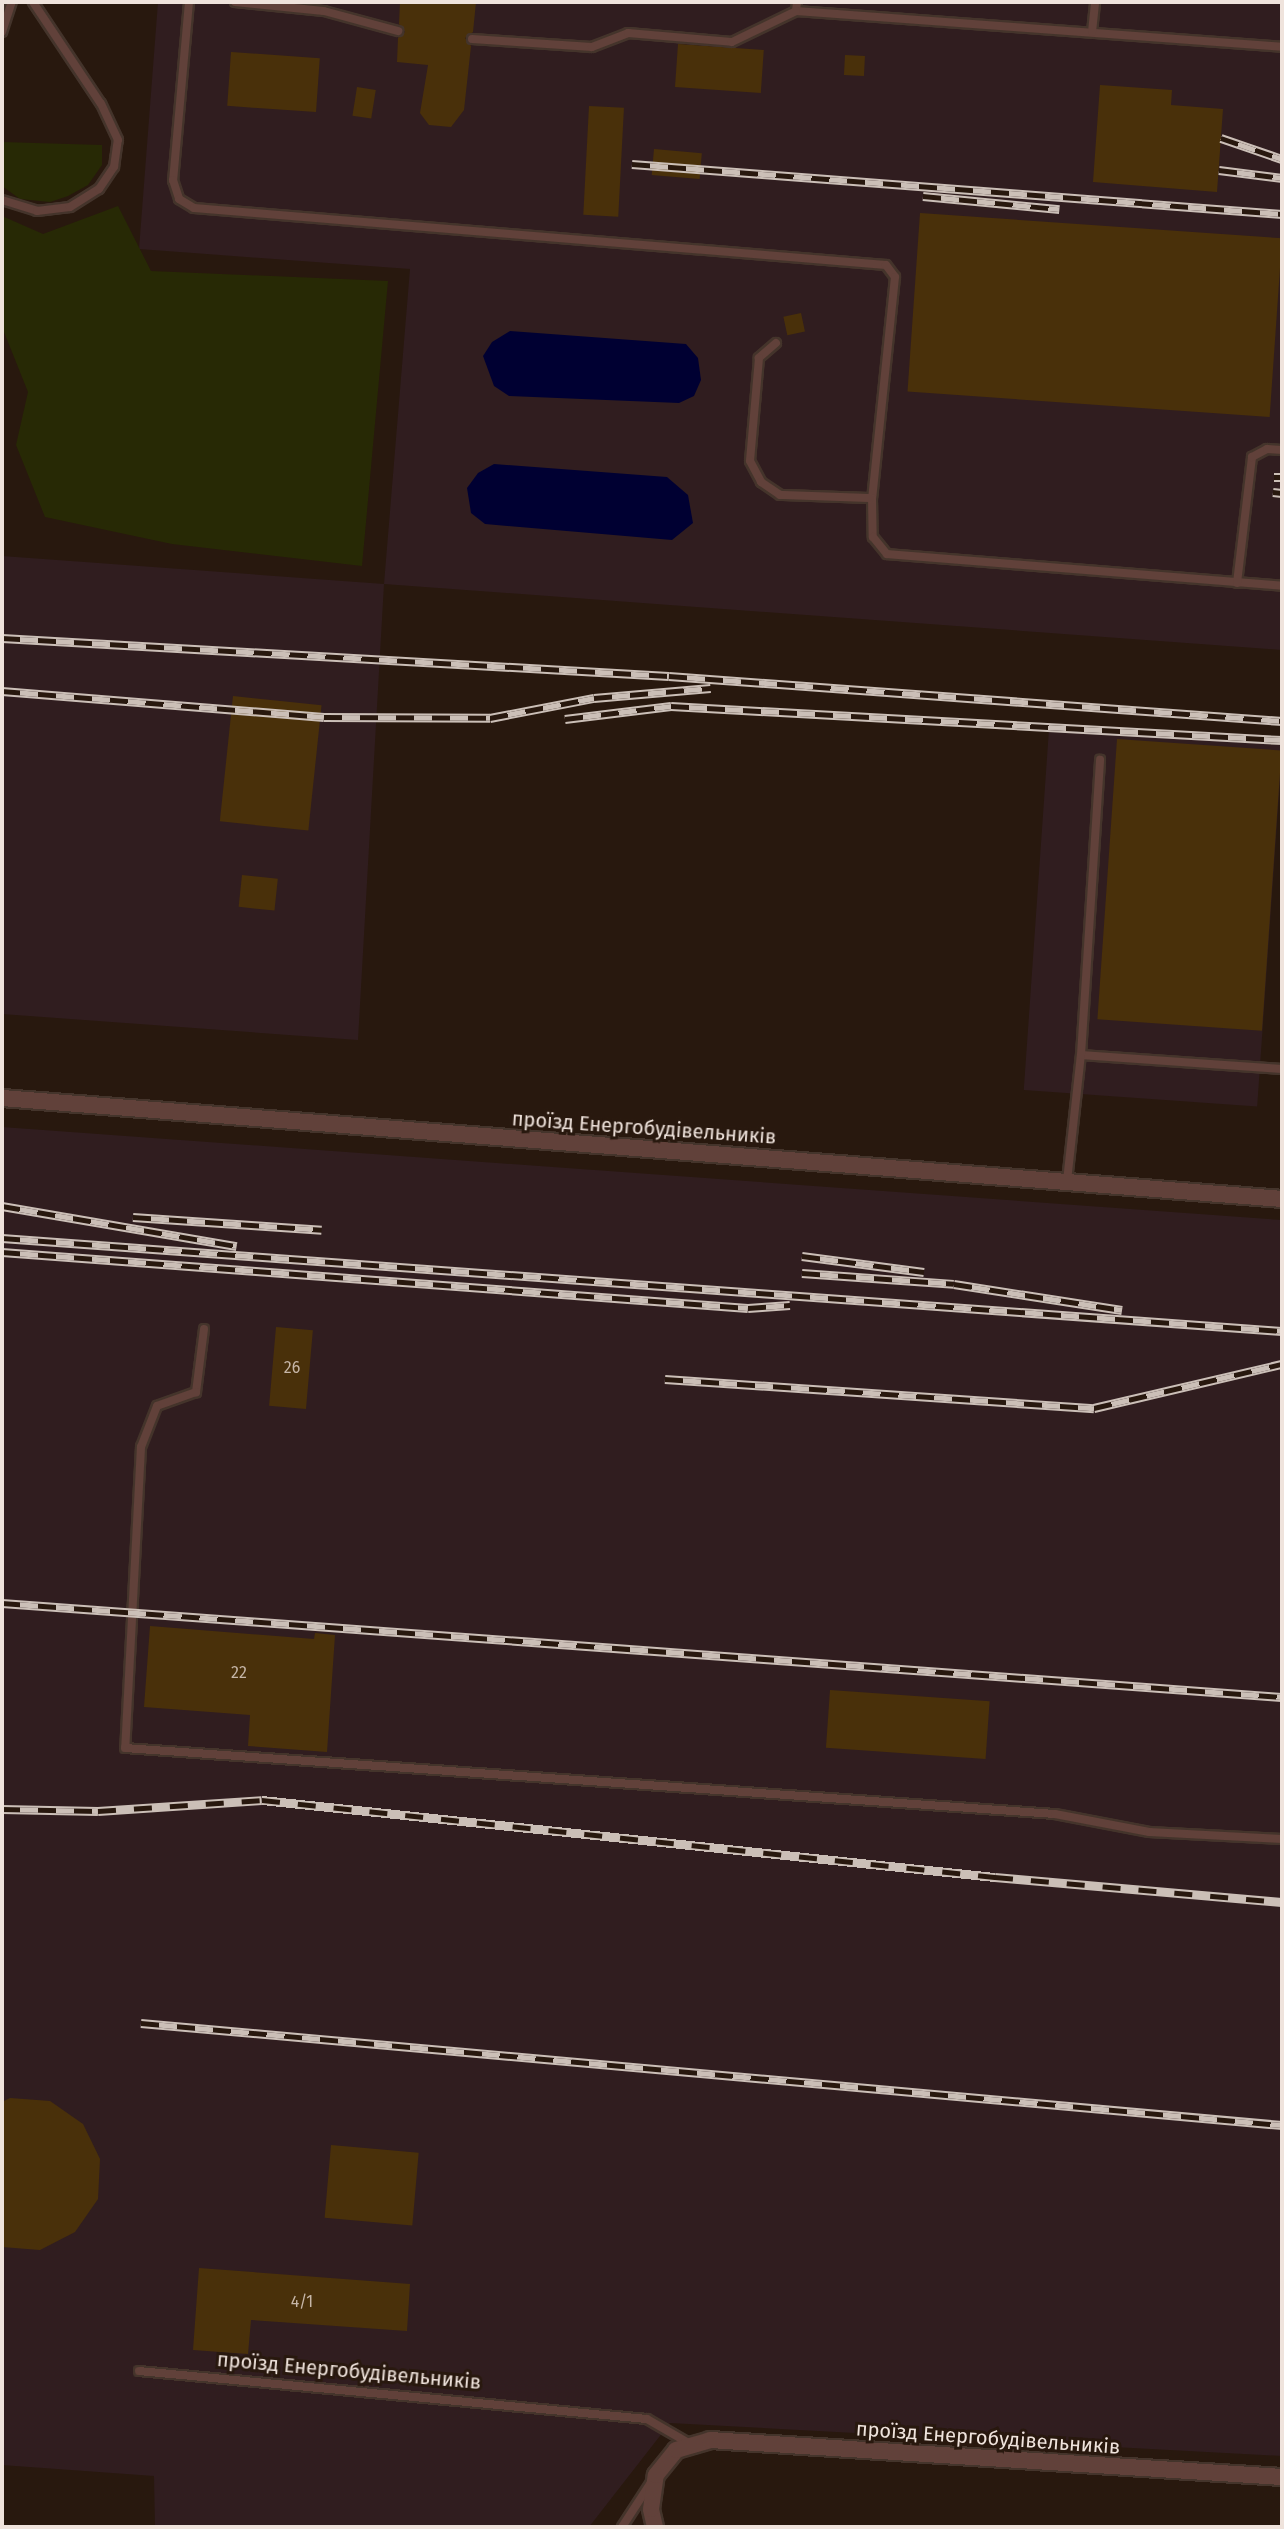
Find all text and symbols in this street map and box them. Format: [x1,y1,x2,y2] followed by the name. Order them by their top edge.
[511,1107,777,1149] street label: проїзд Енергобудівельників
[284,1358,300,1378] house number: 26
[231,1663,247,1683] house number: 22
[291,2292,313,2312] house number: 4/1
[216,2347,482,2395] street label: проїзд Енергобудівельників
[855,2417,1121,2459] street label: проїзд Енергобудівельників

